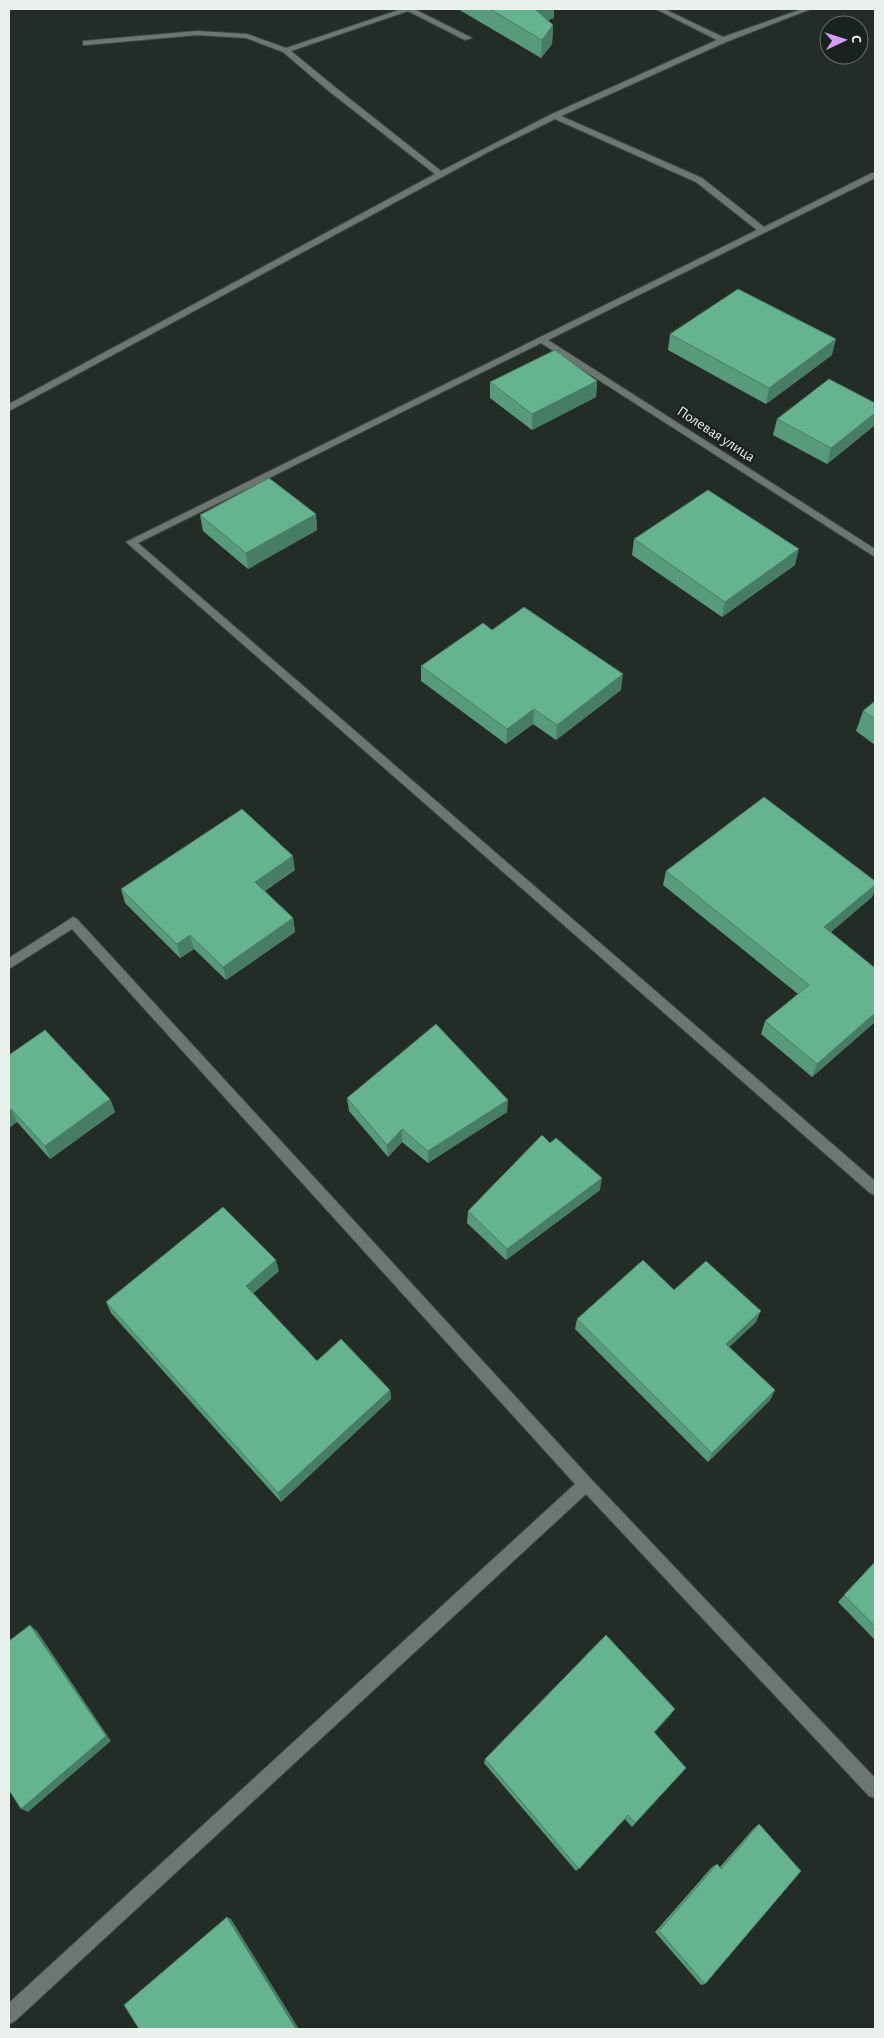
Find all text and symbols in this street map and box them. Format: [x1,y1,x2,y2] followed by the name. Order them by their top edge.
[819,15,869,65] north arrow
[849,35,863,44] text: С
[674,403,758,465] street label: Полевая улица

